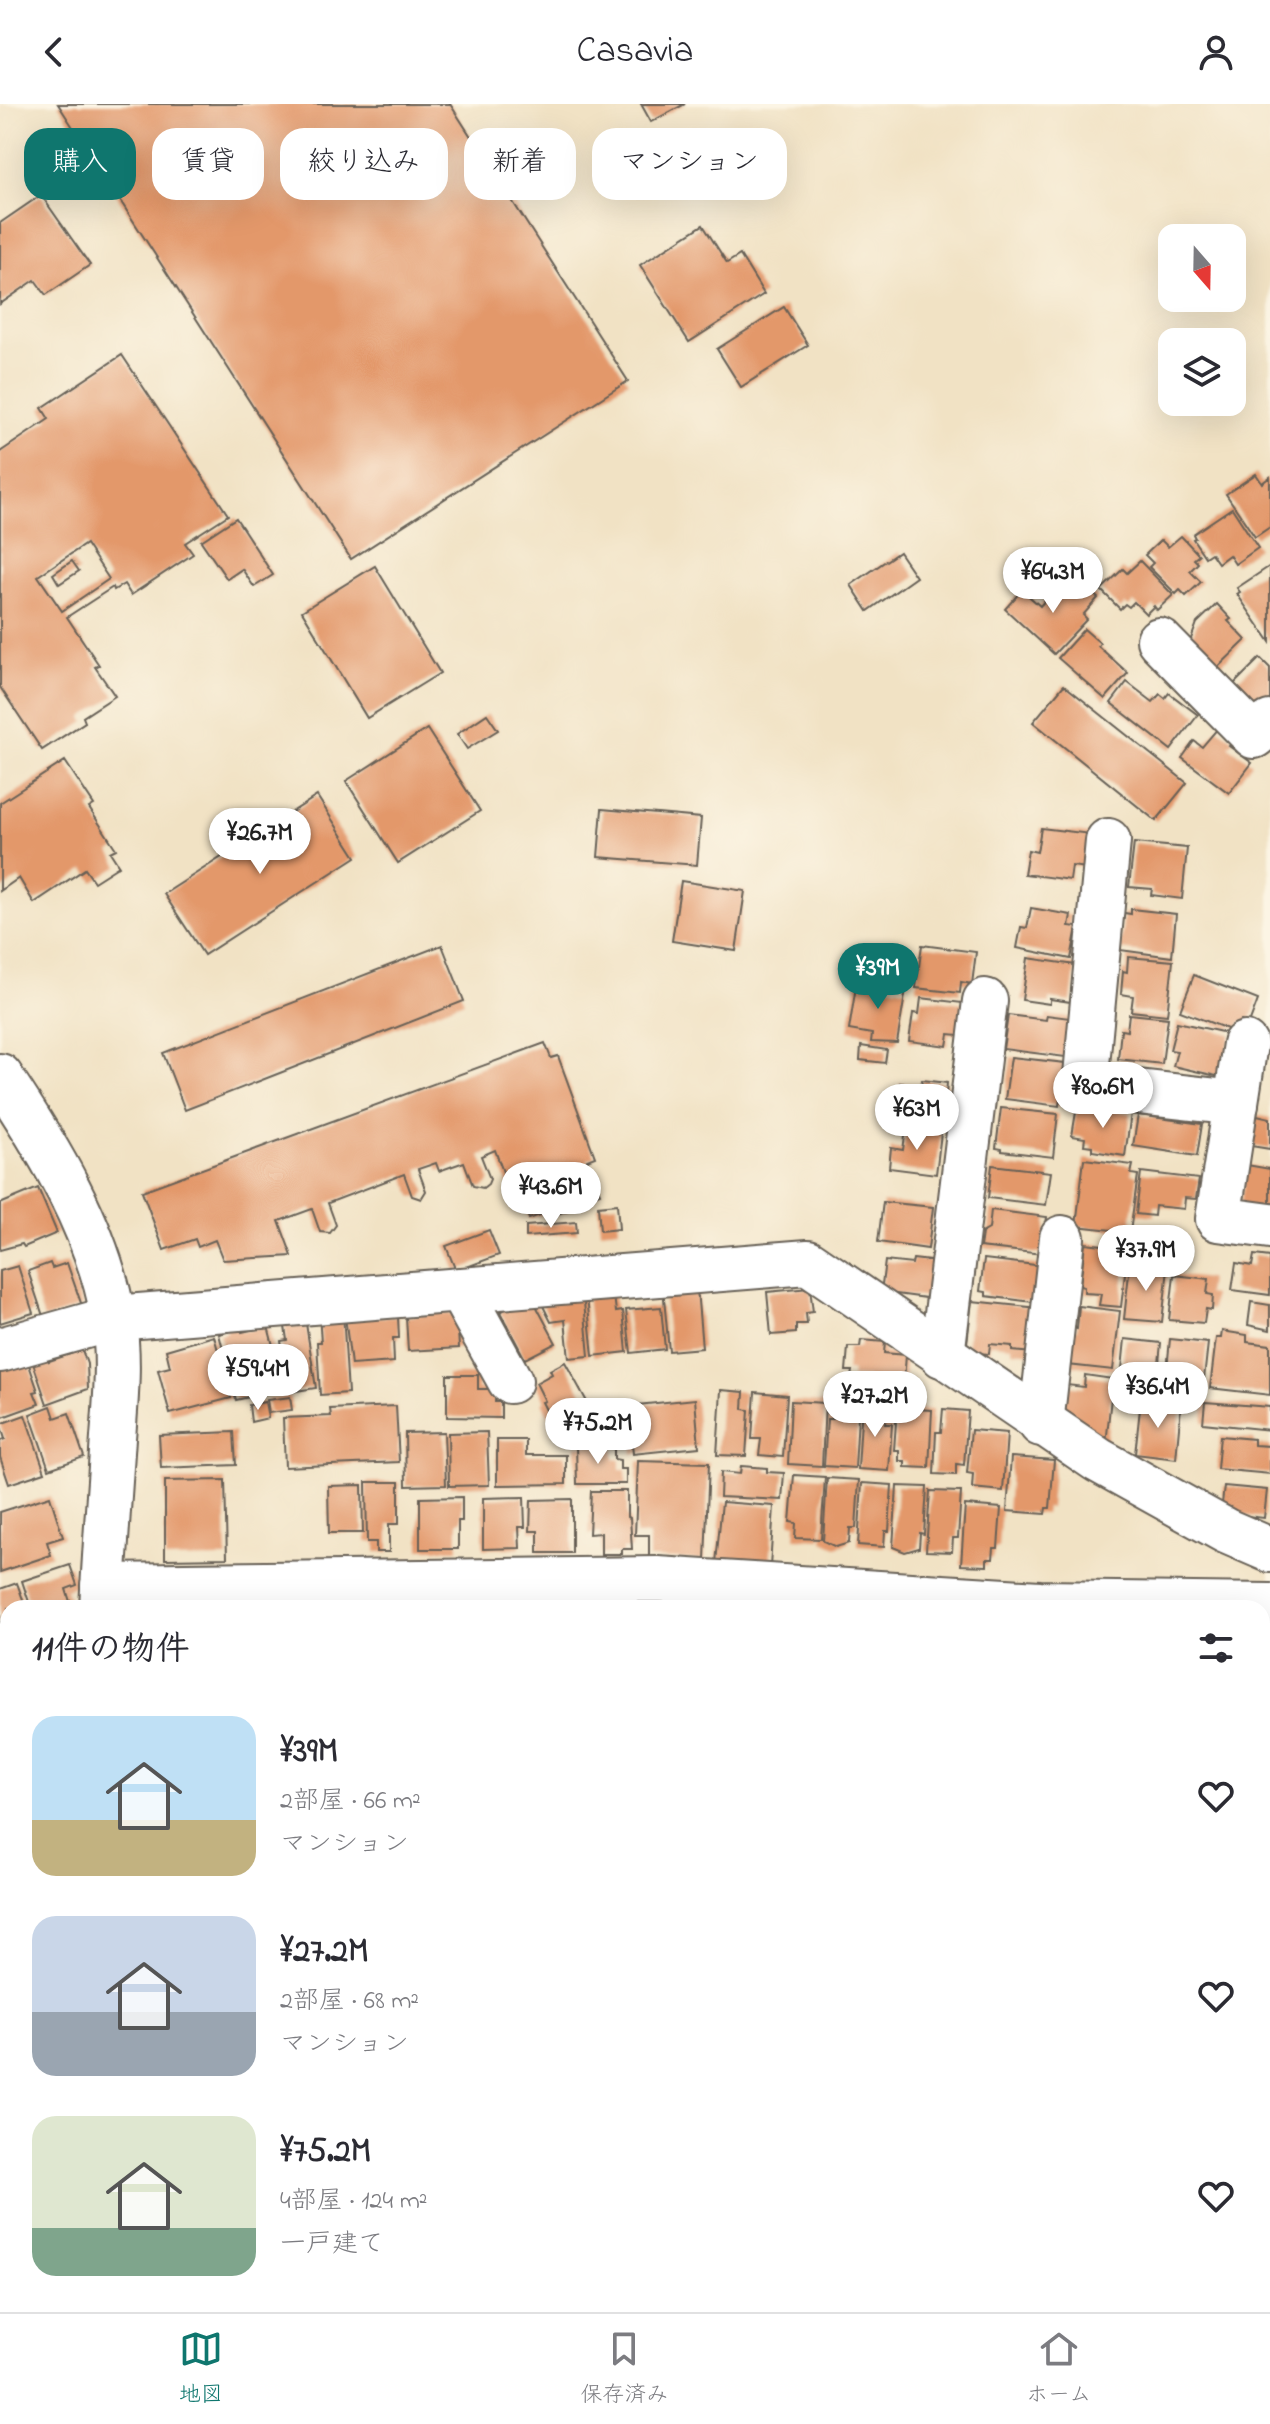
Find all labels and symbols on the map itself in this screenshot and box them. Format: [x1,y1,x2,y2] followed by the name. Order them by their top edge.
[1158,224,1246,312] north arrow
[988,547,1118,615] pin: ¥64.3M
[195,808,325,876] pin: ¥26.7M
[831,943,925,1011] pin: ¥39M
[1038,1062,1168,1130] pin: ¥80.6M
[870,1084,964,1152] pin: ¥63M
[486,1162,616,1230] pin: ¥43.6M
[1081,1225,1211,1293] pin: ¥37.9M
[193,1344,323,1412] pin: ¥59.4M
[1093,1362,1223,1430] pin: ¥36.4M
[810,1371,940,1439] pin: ¥27.2M
[533,1398,663,1466] pin: ¥75.2M

